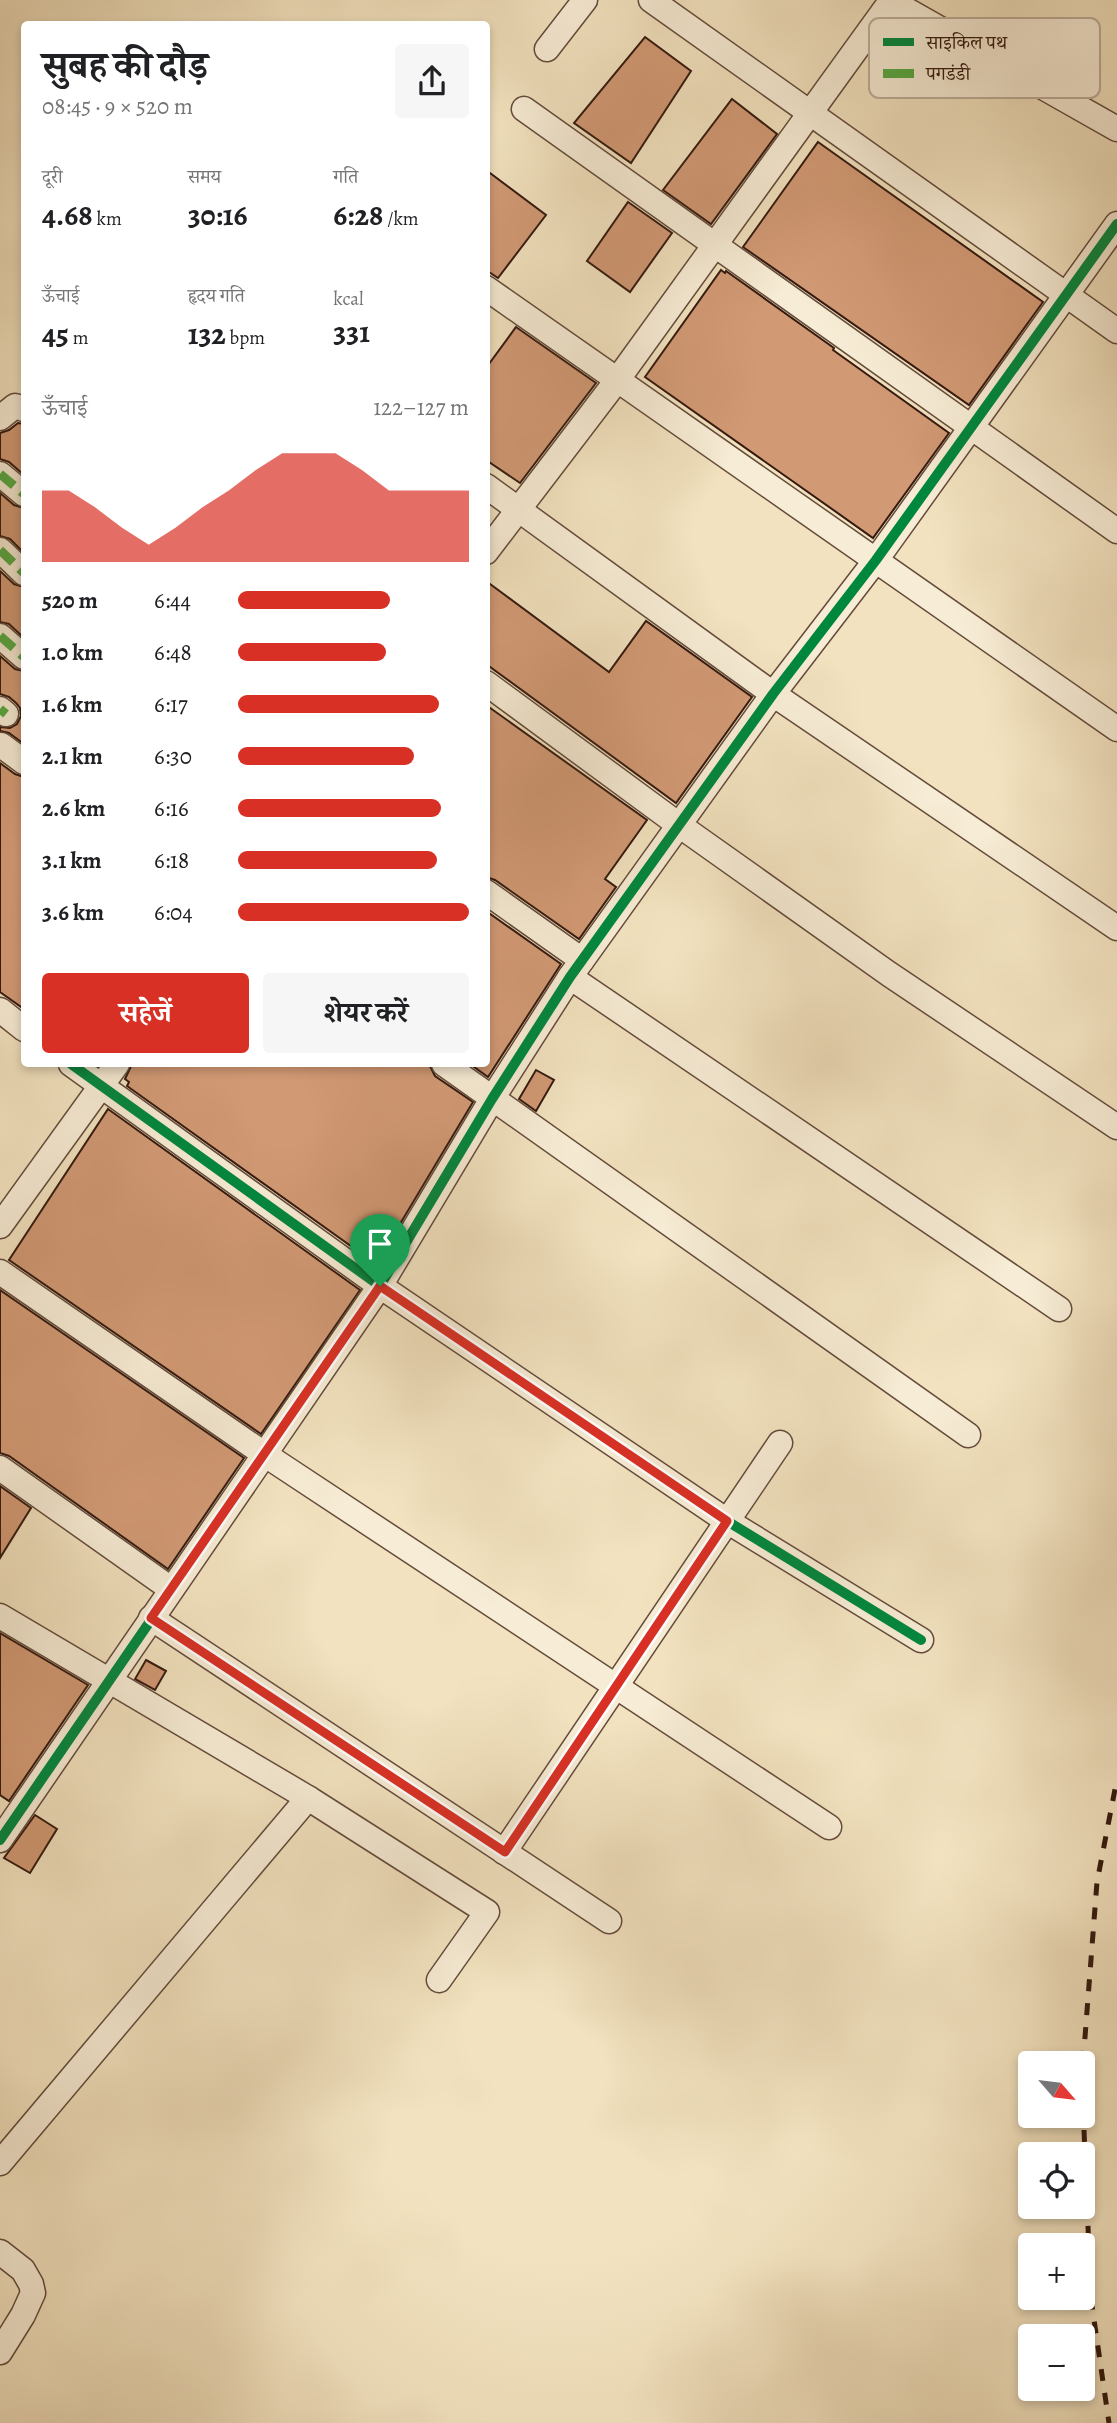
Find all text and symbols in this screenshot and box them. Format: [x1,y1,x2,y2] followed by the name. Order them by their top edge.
[869,18,1100,98] legend
[925,30,1008,56] text: साइकिल पथ
[42,39,208,91] text: सुबह की दौड़
[395,44,469,118] button: share
[925,61,971,87] text: पगडंडी
[42,91,193,122] text: 08:45 · 9 × 520 m
[42,164,63,190] text: दूरी
[188,164,221,190] text: समय
[333,164,358,190] text: गति
[42,195,93,235] text: 4.68
[188,195,248,235] text: 30:16
[333,195,383,235] text: 6:28
[93,206,122,232] text: km
[383,206,419,232] text: /km
[42,283,79,309] text: ऊँचाई
[188,283,245,309] text: हृदय गति
[333,286,364,312] text: kcal
[333,312,370,352] text: 331
[42,314,69,354] text: 45
[188,314,226,354] text: 132
[69,325,89,351] text: m
[226,325,265,351] text: bpm
[42,392,87,423] text: ऊँचाई
[373,392,469,423] text: 122–127 m
[42,585,98,616] text: 520 m
[154,585,191,616] text: 6:44
[42,637,103,668] text: 1.0 km
[154,637,192,668] text: 6:48
[42,689,102,720] text: 1.6 km
[154,689,188,720] text: 6:17
[42,741,103,772] text: 2.1 km
[154,741,192,772] text: 6:30
[42,793,105,824] text: 2.6 km
[154,793,189,824] text: 6:16
[42,845,102,876] text: 3.1 km
[154,845,189,876] text: 6:18
[42,897,104,928] text: 3.6 km
[154,897,193,928] text: 6:04
[42,973,249,1053] button: सहेजें
[263,973,469,1053] button: शेयर करें
[350,1214,410,1286] pin
[361,1225,399,1263] icon: arrive
[1018,2051,1096,2128] north arrow
[1018,2051,1095,2401] map controls
[1018,2142,1095,2219] button: locate
[1018,2233,1095,2310] button: +
[1018,2324,1095,2401] button: −

